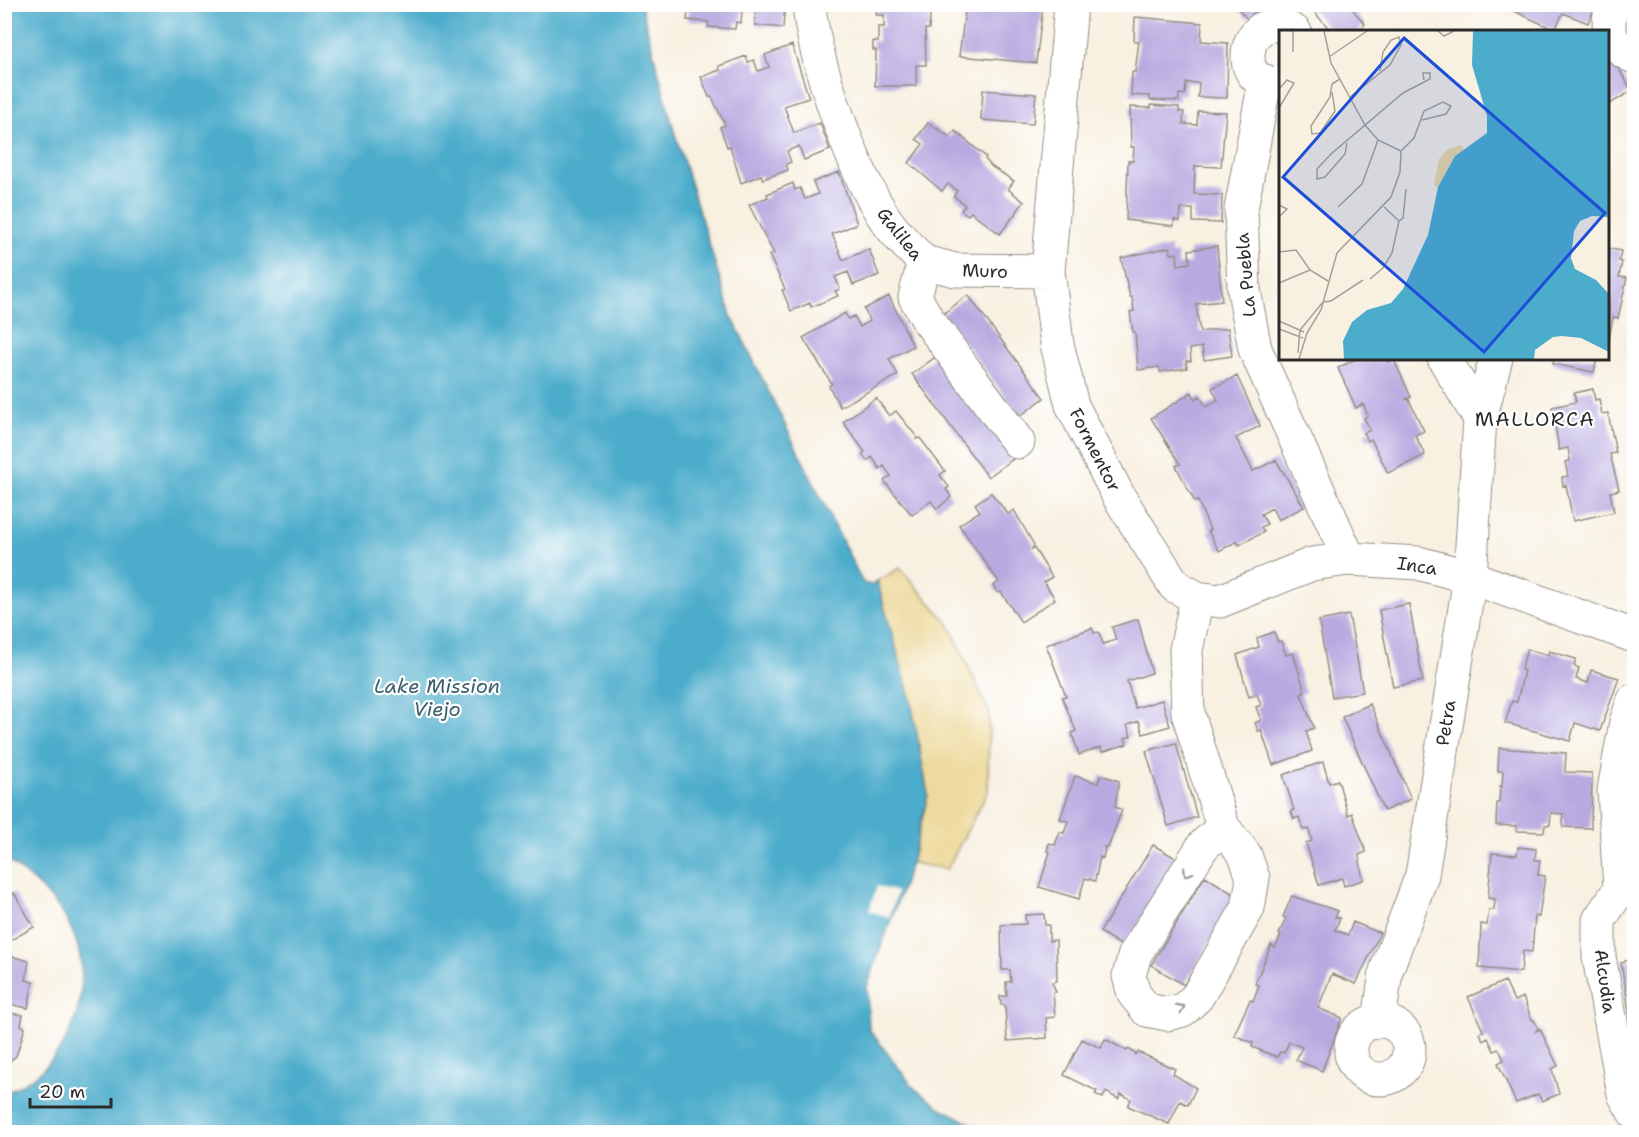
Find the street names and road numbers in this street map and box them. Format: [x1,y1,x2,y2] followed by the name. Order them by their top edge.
[872,202,928,266] street label: Galilea
[1230,232,1262,318] street label: La Puebla
[962,258,1008,284] street label: Muro
[1064,404,1126,496] street label: Formentor
[1395,551,1439,581] street label: Inca
[1431,698,1461,748] street label: Petra
[1589,947,1621,1015] street label: Alcudia

